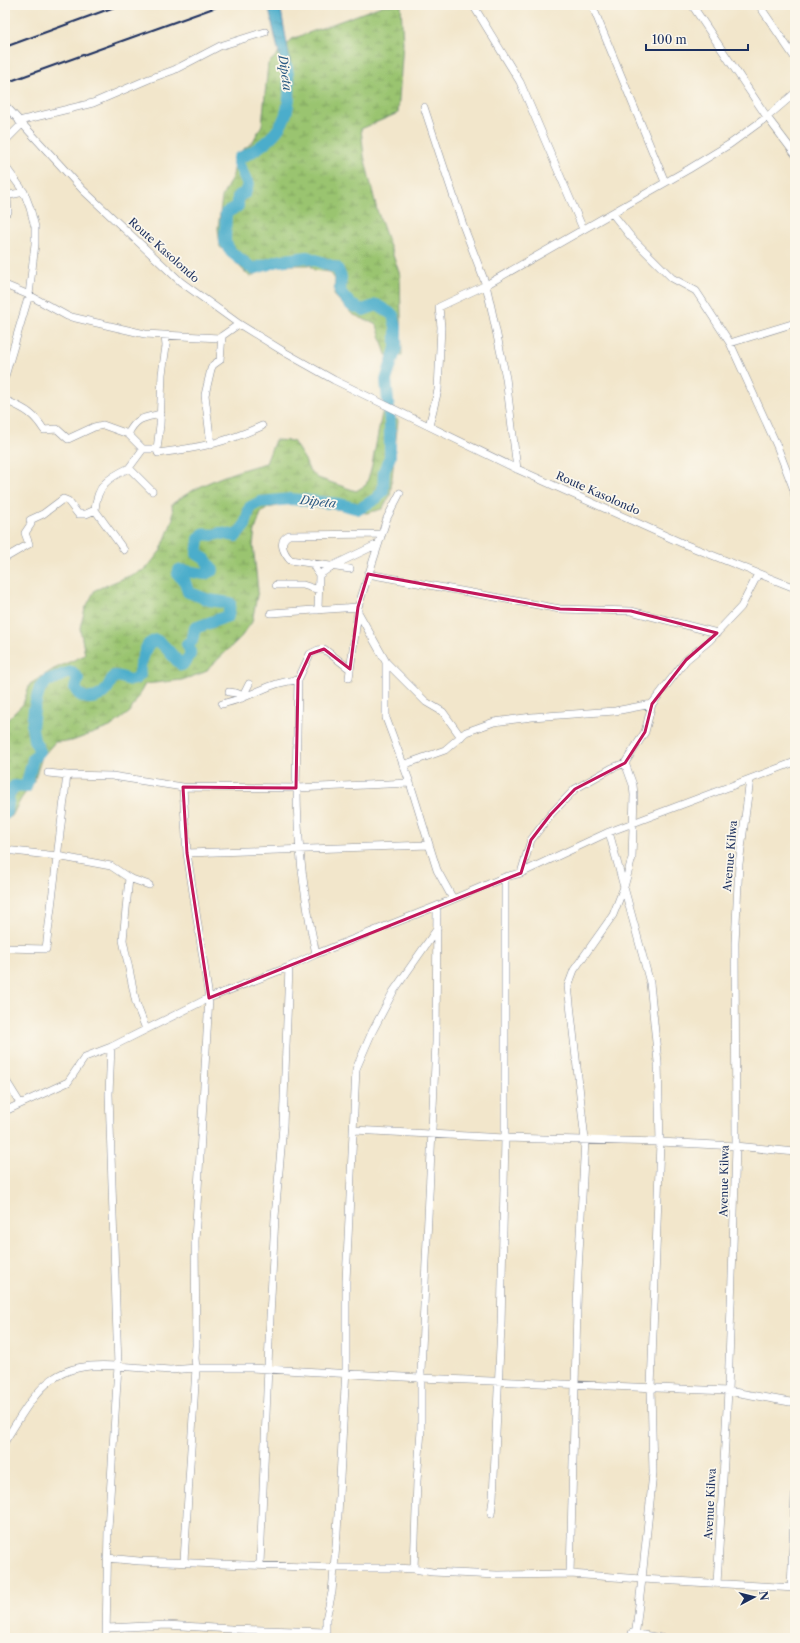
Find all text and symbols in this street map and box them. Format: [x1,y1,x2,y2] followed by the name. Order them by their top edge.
[646,26,748,52] scale bar
[652,32,687,47] text: 100 m
[275,53,295,92] water label: Dipeta
[126,214,203,286] street label: Route Kasolondo
[554,468,643,518] street label: Route Kasolondo
[298,492,337,511] water label: Dipeta
[720,819,740,893] street label: Avenue Kilwa
[716,1145,732,1218] street label: Avenue Kilwa
[701,1468,719,1541] street label: Avenue Kilwa
[734,1577,774,1617] north arrow
[756,1590,772,1602] text: N

